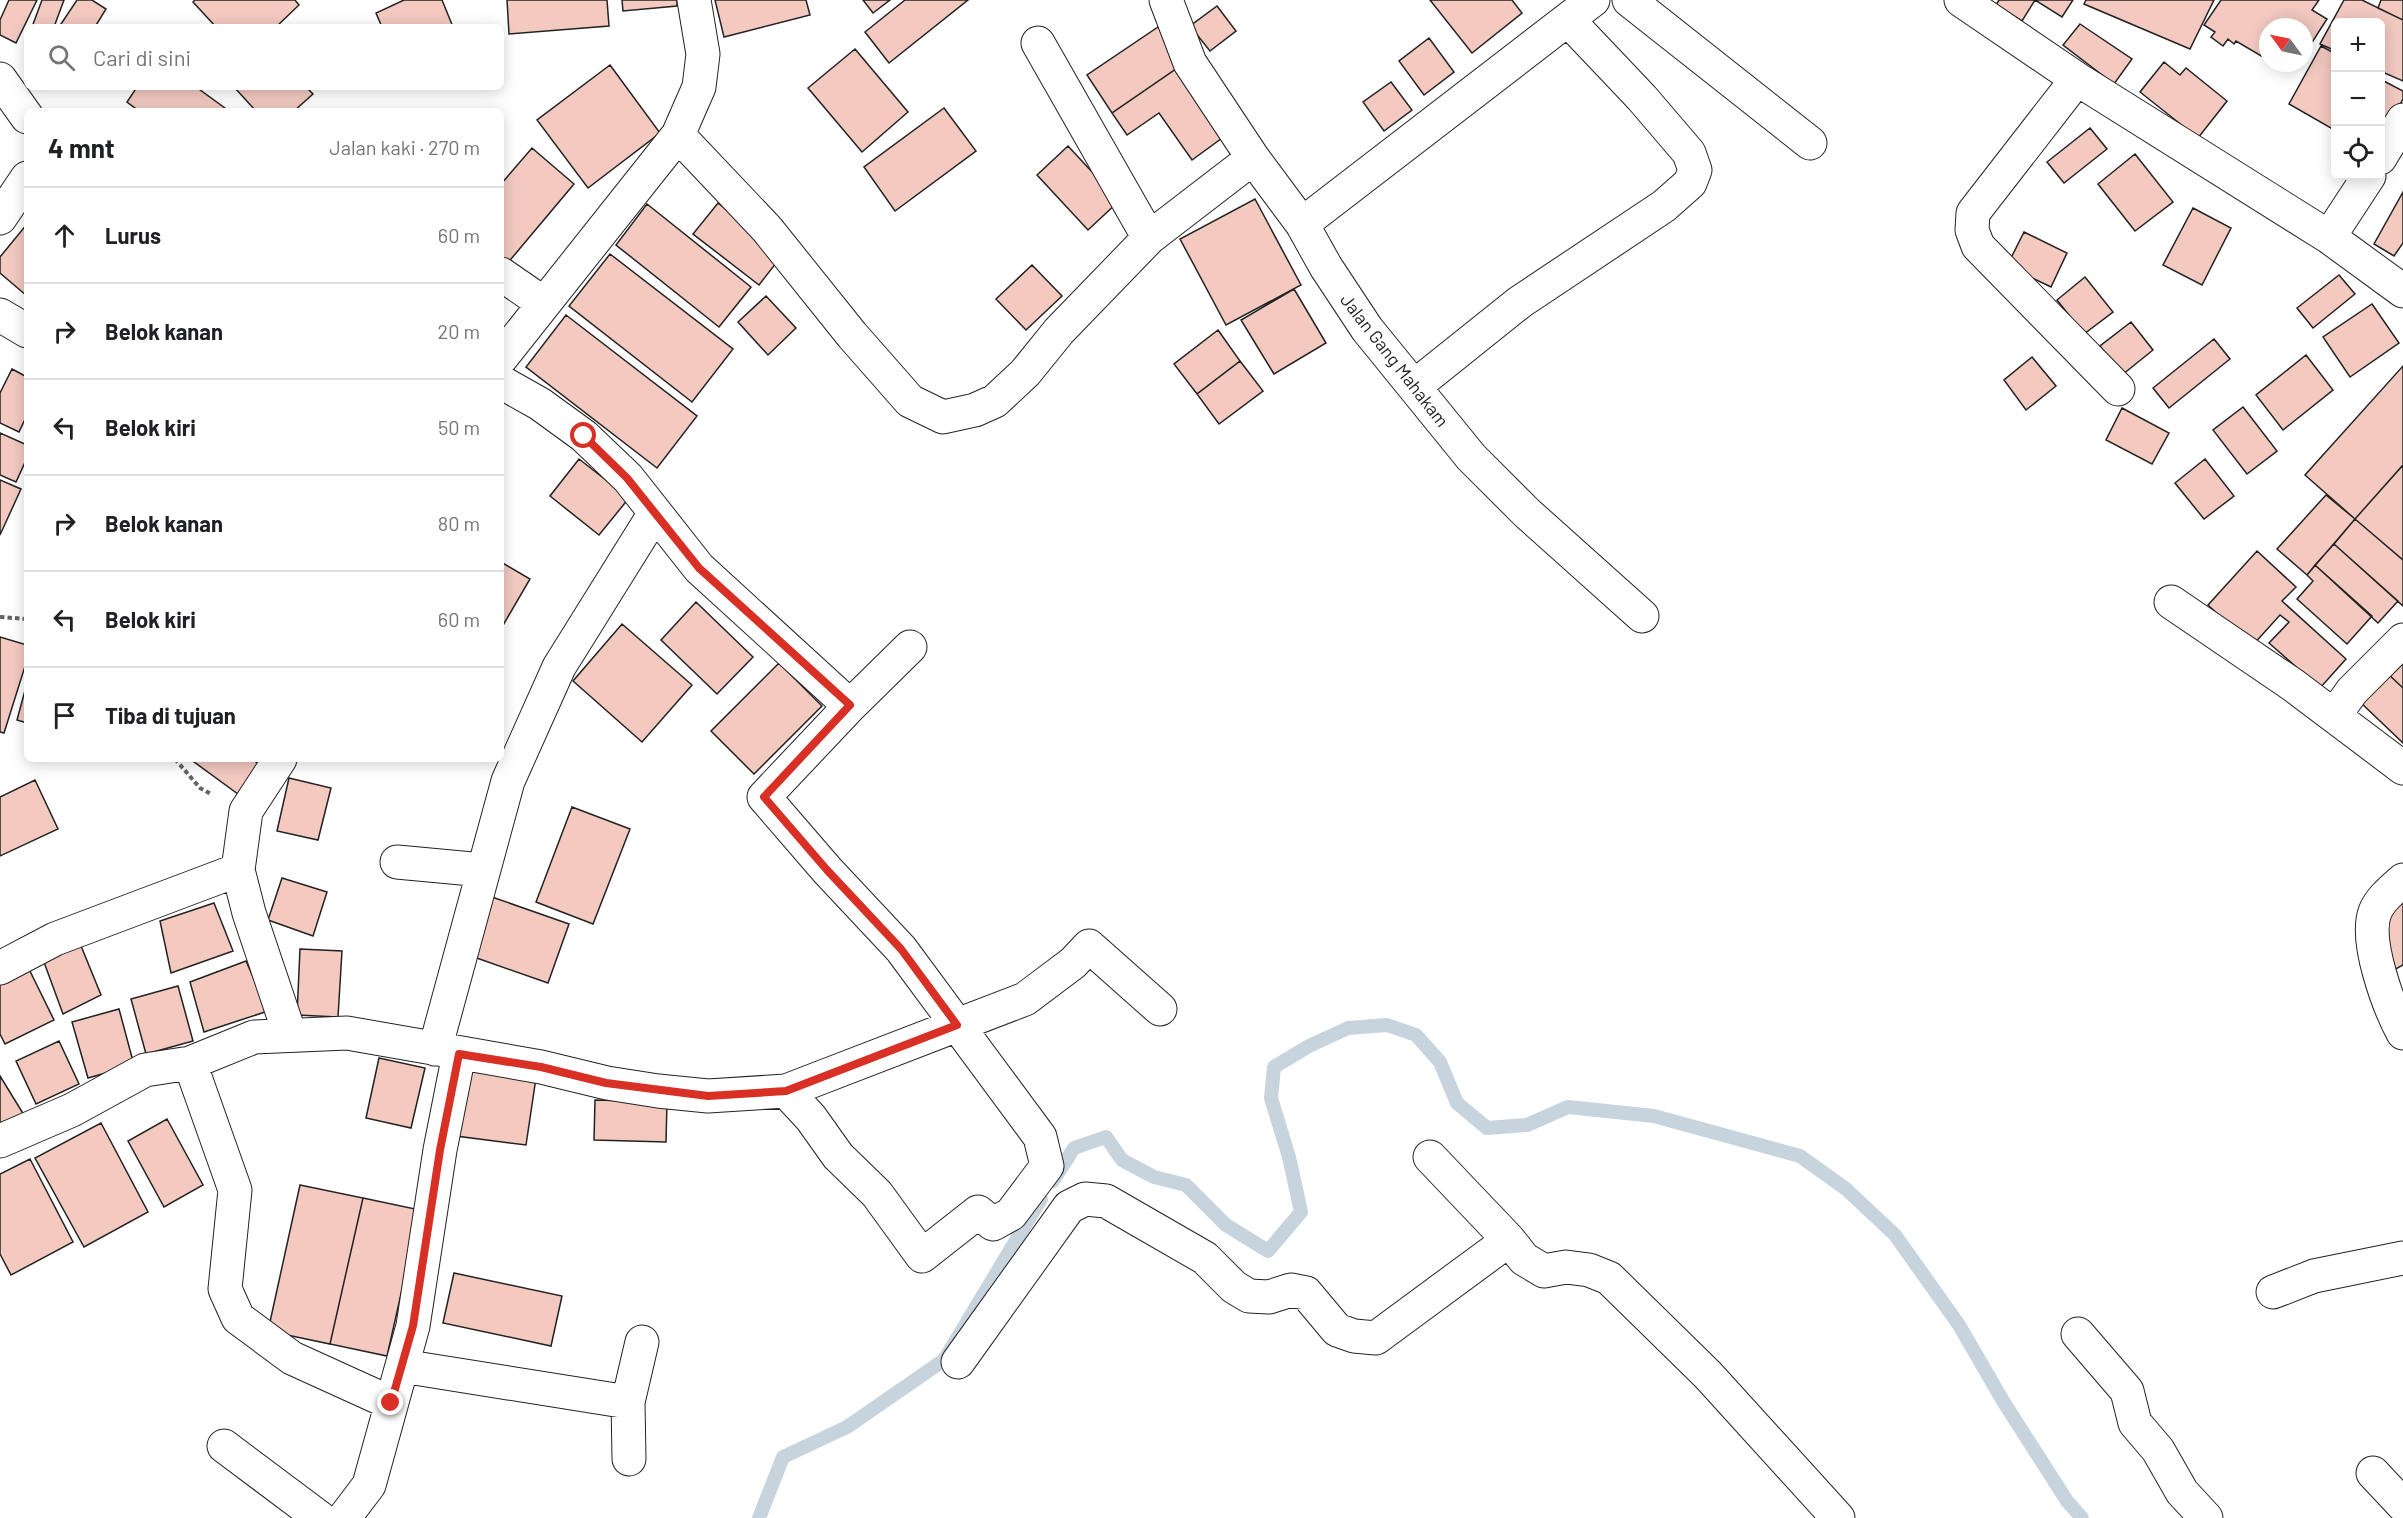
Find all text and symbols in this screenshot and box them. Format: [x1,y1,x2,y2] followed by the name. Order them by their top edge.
[2259,18,2313,72] north arrow
[2331,18,2385,180] map controls
[2331,18,2385,72] button: +
[24,24,504,90] search box
[45,41,78,74] icon: search
[93,44,191,70] text: Cari di sini
[2331,72,2385,126] button: −
[2331,126,2385,180] button: locate
[48,132,115,163] text: 4 mnt
[329,135,480,159] text: Jalan kaki · 270 m
[48,219,81,252] icon: ahead
[105,222,161,248] text: Lurus
[438,223,480,247] text: 60 m
[1336,289,1454,431] street label: Jalan Gang Mahakam
[48,315,81,348] icon: right
[105,318,223,344] text: Belok kanan
[437,319,480,343] text: 20 m
[48,411,81,444] icon: left
[105,414,196,440] text: Belok kiri
[438,415,480,439] text: 50 m
[570,422,596,448] route start
[48,507,81,540] icon: right
[105,510,223,536] text: Belok kanan
[438,511,480,535] text: 80 m
[48,603,81,636] icon: left
[105,606,196,632] text: Belok kiri
[438,607,480,631] text: 60 m
[48,699,81,732] icon: arrive
[105,702,236,728] text: Tiba di tujuan
[377,1389,403,1415] route end

